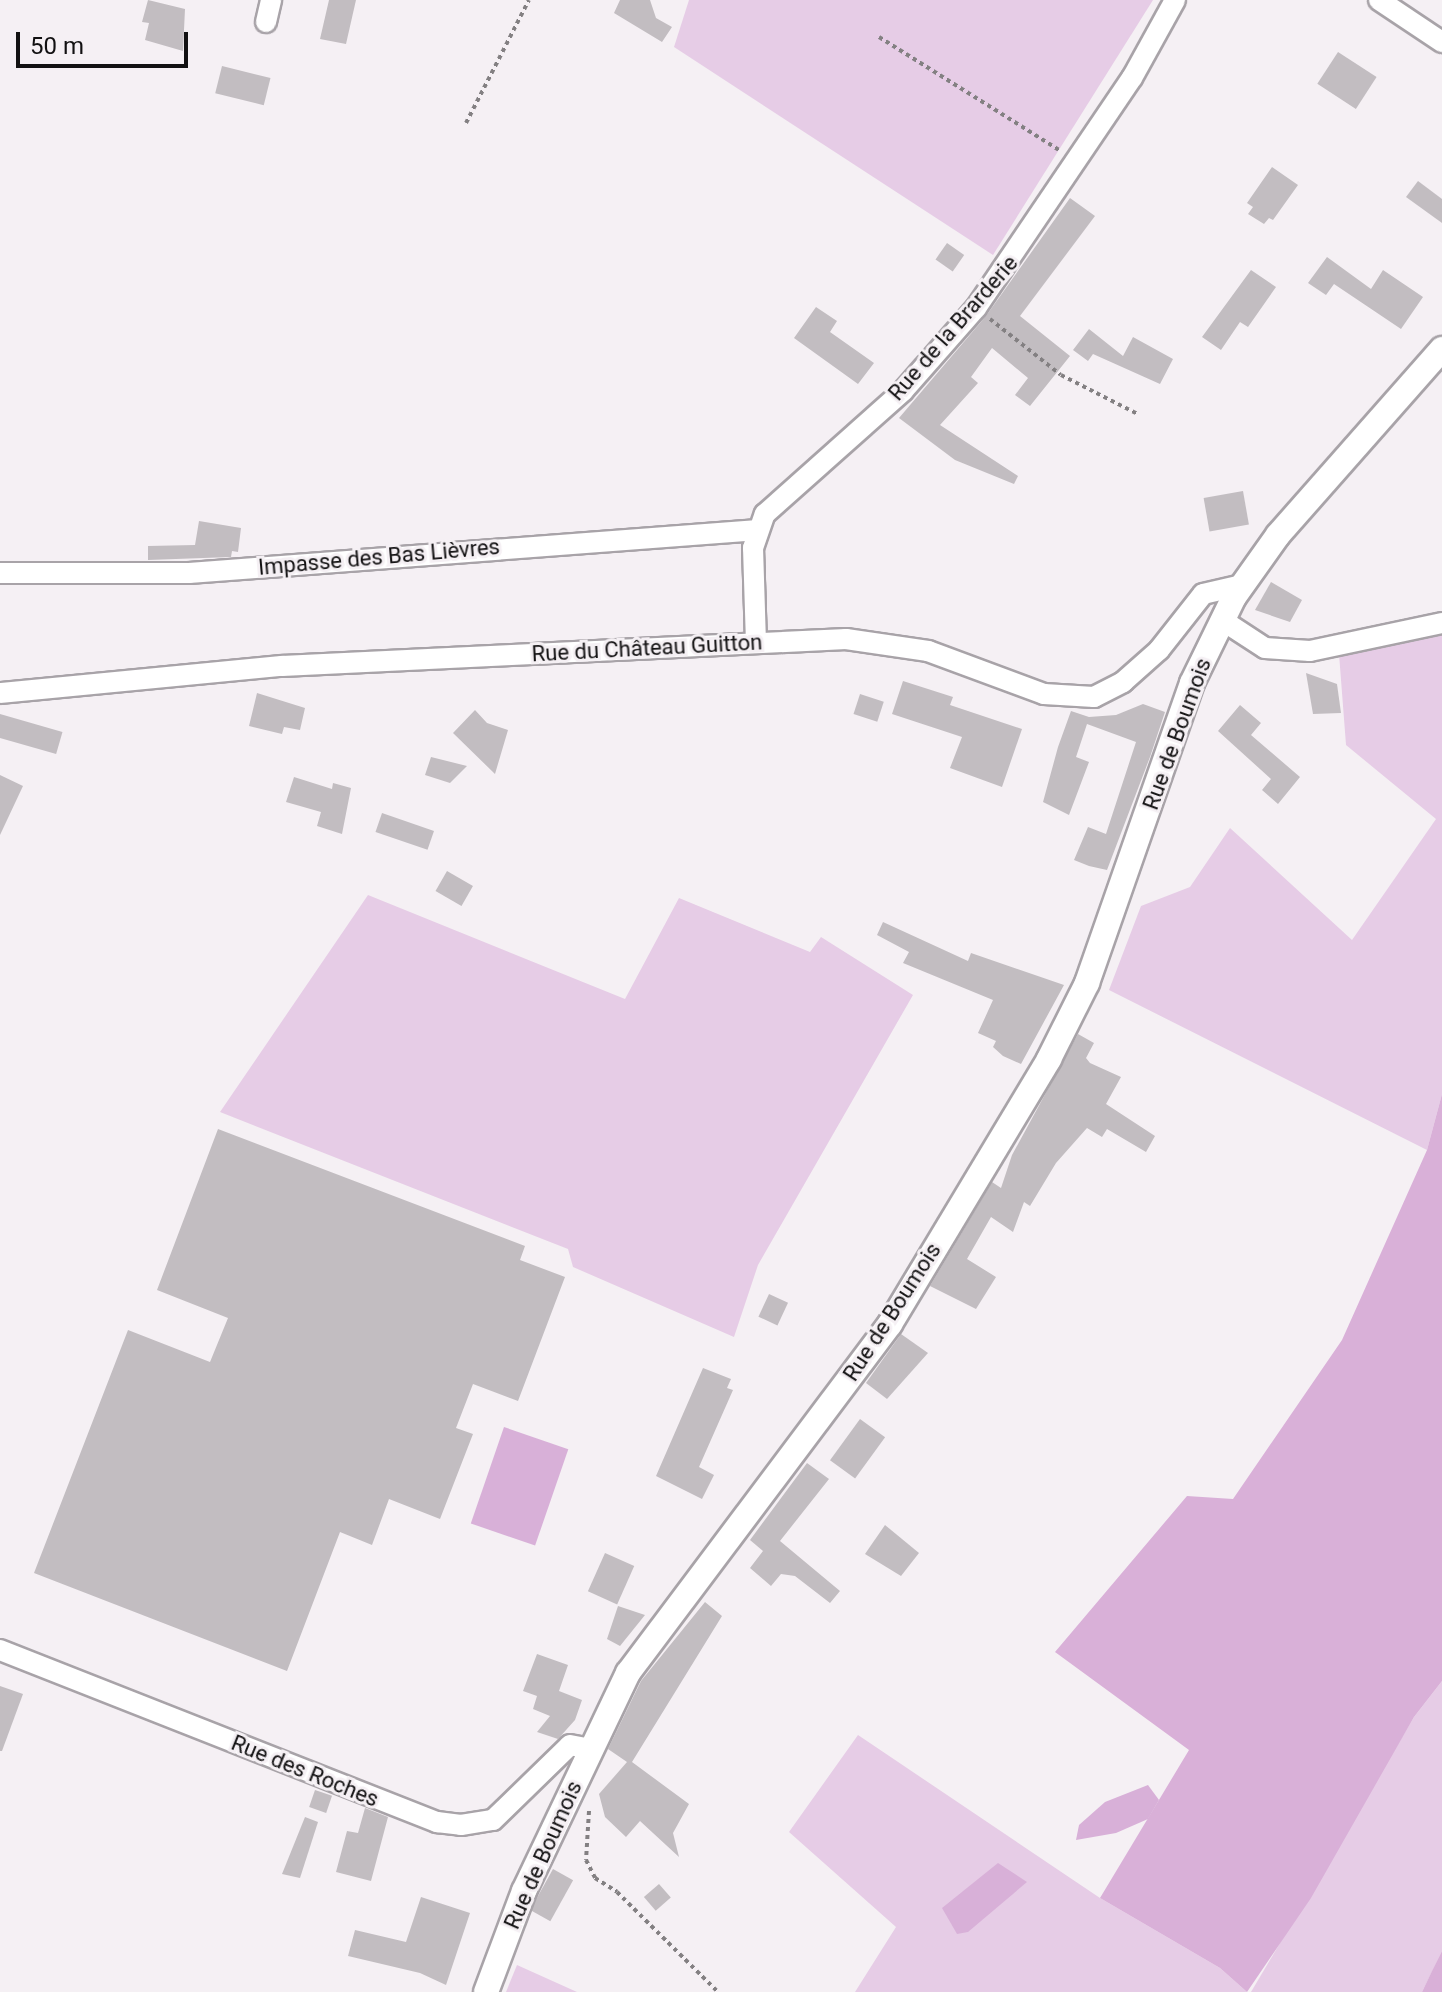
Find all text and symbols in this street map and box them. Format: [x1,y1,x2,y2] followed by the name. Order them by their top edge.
[20,16,192,66] scale bar
[30,32,84,60] text: 50 m
[883,250,1023,406] street label: Rue de la Brarderie
[257,533,501,581] street label: Impasse des Bas Lièvres
[531,629,763,667] street label: Rue du Château Guitton
[1137,655,1217,813] street label: Rue de Boumois
[838,1238,946,1386] street label: Rue de Boumois
[228,1729,382,1813] street label: Rue des Roches
[499,1777,587,1933] street label: Rue de Boumois

